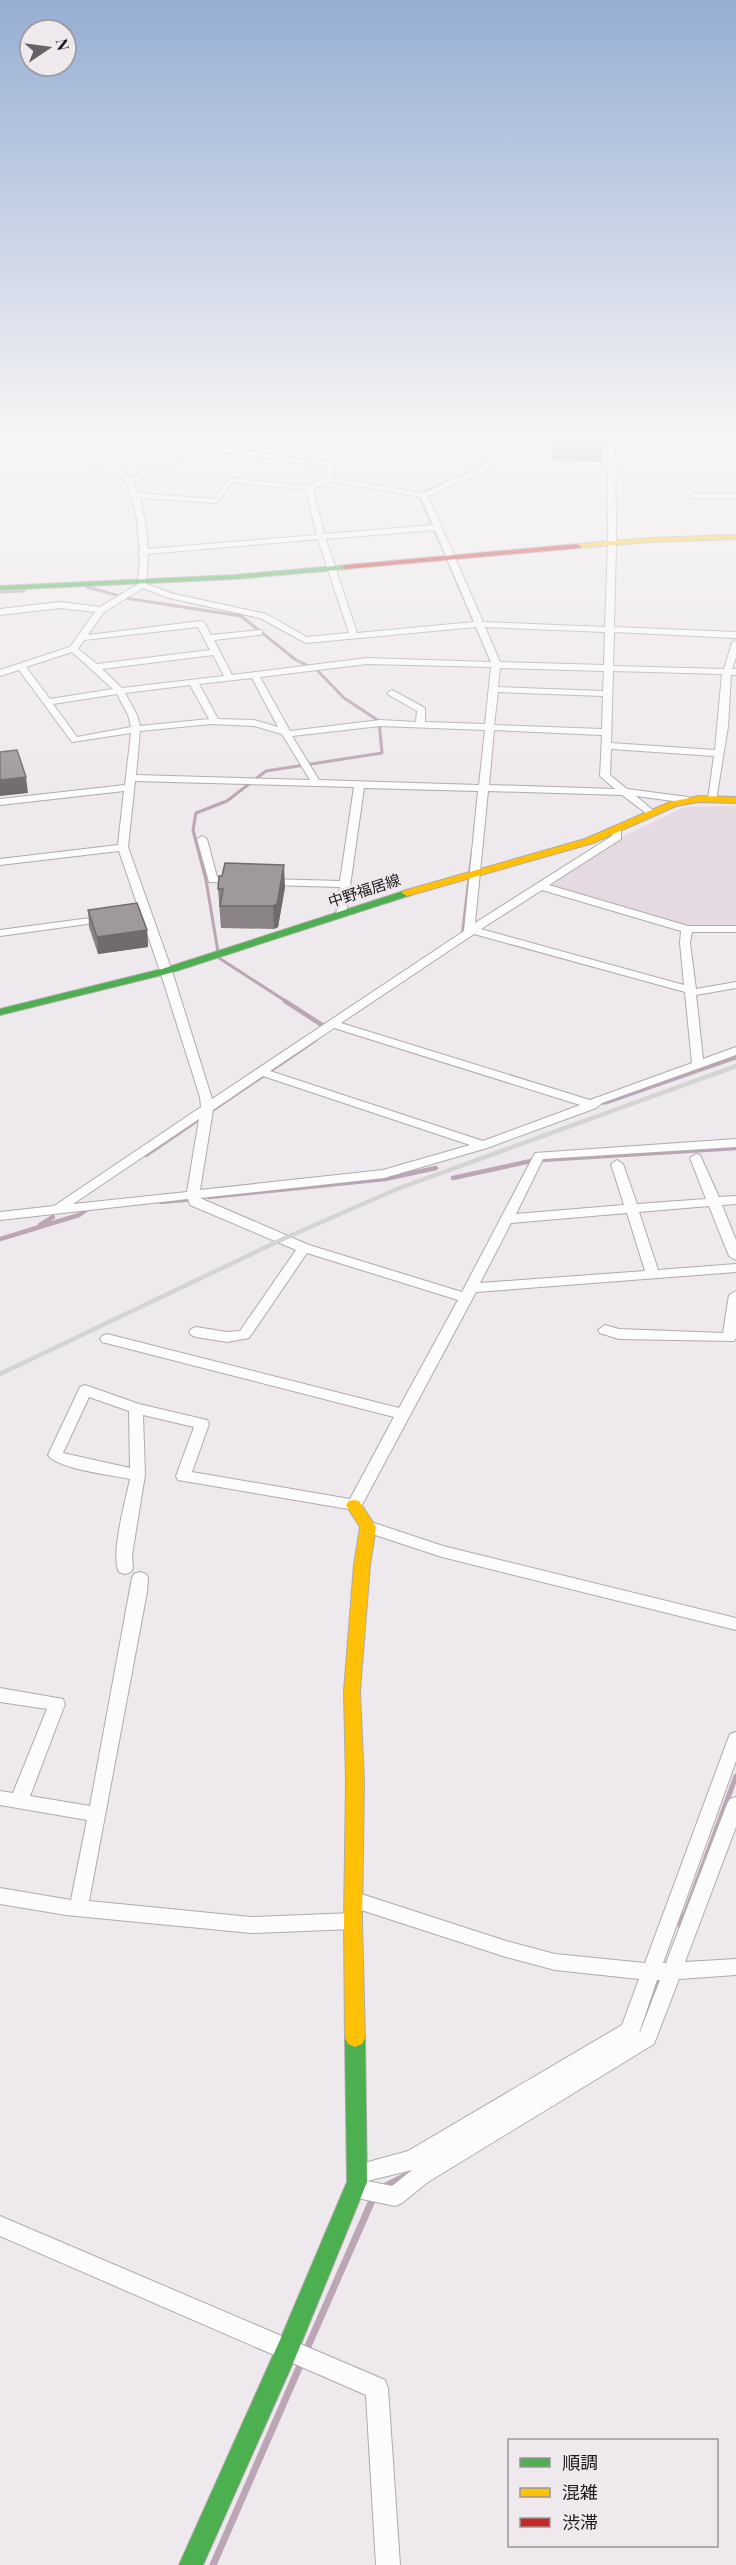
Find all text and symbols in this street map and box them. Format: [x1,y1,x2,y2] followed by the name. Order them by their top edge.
[18,18,78,78] north arrow
[52,37,75,53] text: N
[325,869,403,911] street label: 中野福居線
[508,2439,718,2547] legend
[562,2450,598,2474] text: 順調
[562,2480,598,2504] text: 混雑
[562,2510,598,2534] text: 渋滞

